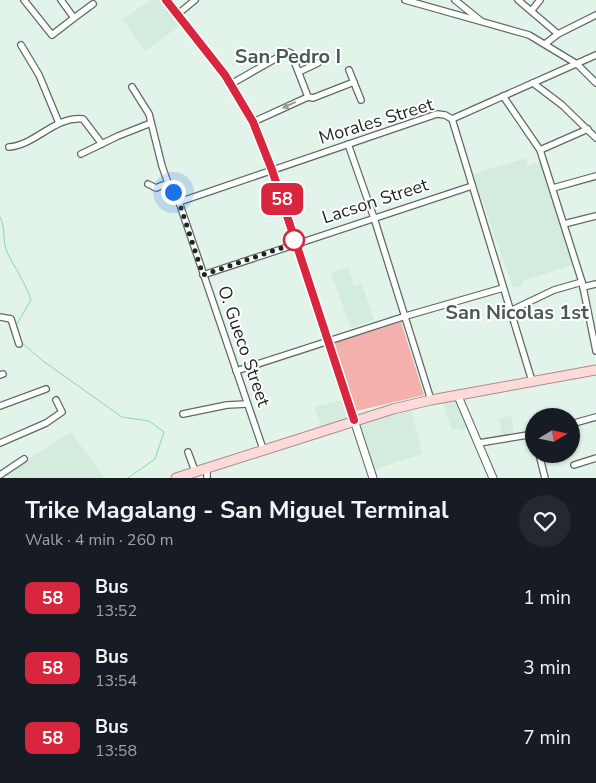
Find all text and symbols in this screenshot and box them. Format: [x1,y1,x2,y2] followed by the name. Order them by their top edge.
[235,43,341,70] district label: San Pedro I
[316,92,437,150] street label: Morales Street
[282,102,296,110] one-way arrow
[319,172,432,229] street label: Lacson Street
[161,180,186,205] your location
[260,183,304,215] line badge: 58
[271,187,293,211] text: 58
[283,229,305,251] unlabelled marker
[212,282,276,410] street label: O. Gueco Street
[445,299,589,326] district label: San Nicolas 1st
[525,408,580,462] north arrow
[525,408,580,463] map controls
[25,494,449,526] text: Trike Magalang - San Miguel Terminal
[519,495,571,547] button: heart
[25,529,173,551] text: Walk · 4 min · 260 m
[95,574,128,600] text: Bus
[523,585,571,611] text: 1 min
[42,586,63,610] text: 58
[95,600,137,622] text: 13:52
[95,644,128,670] text: Bus
[523,655,571,681] text: 3 min
[42,656,63,680] text: 58
[95,670,137,692] text: 13:54
[95,714,128,740] text: Bus
[523,725,571,751] text: 7 min
[42,726,63,750] text: 58
[95,740,137,762] text: 13:58

